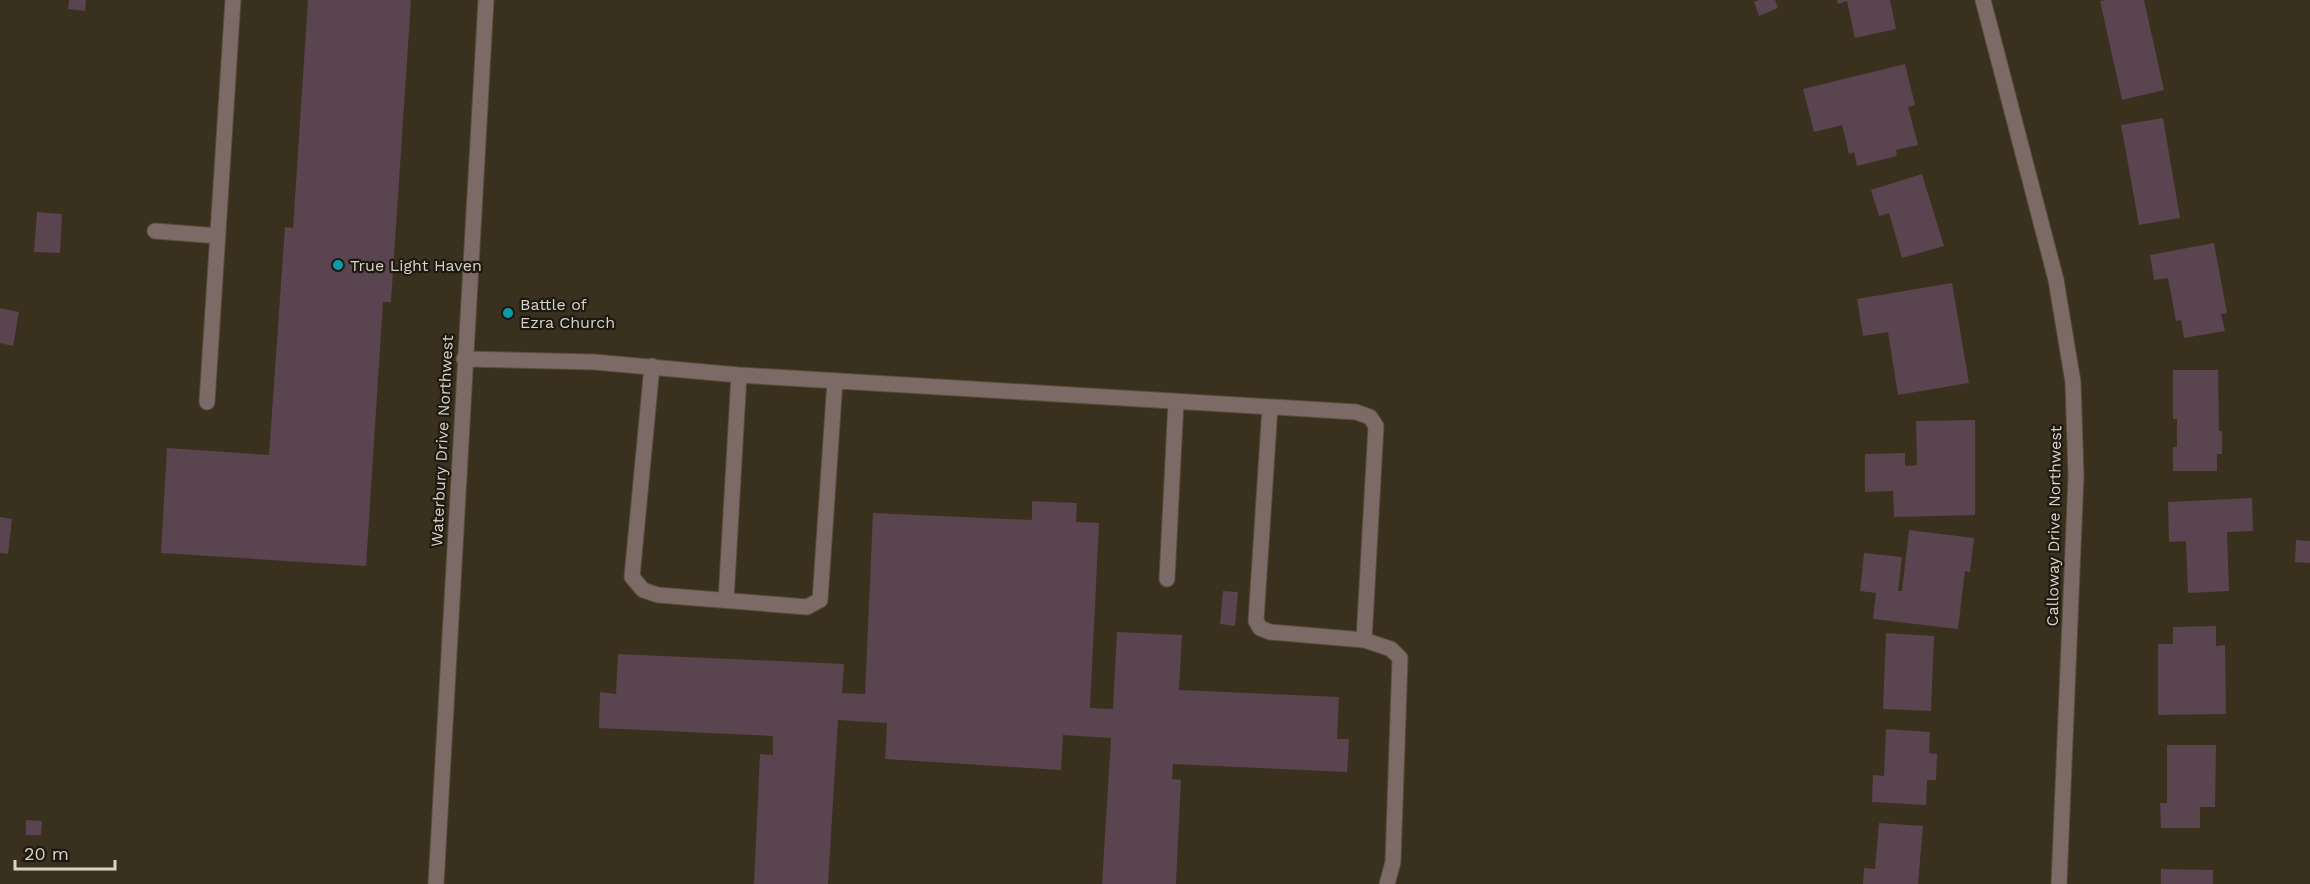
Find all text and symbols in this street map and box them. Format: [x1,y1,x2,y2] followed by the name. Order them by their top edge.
[350,256,482,275] place label: True Light Haven
[331,258,345,272] marker: True Light Haven
[520,295,615,332] place label: Battle of Ezra Church
[501,306,515,320] marker: Battle of Ezra Church
[427,334,457,547] street label: Waterbury Drive Northwest
[2043,425,2065,627] street label: Calloway Drive Northwest
[15,833,116,871] scale bar
[24,843,69,864] text: 20 m

